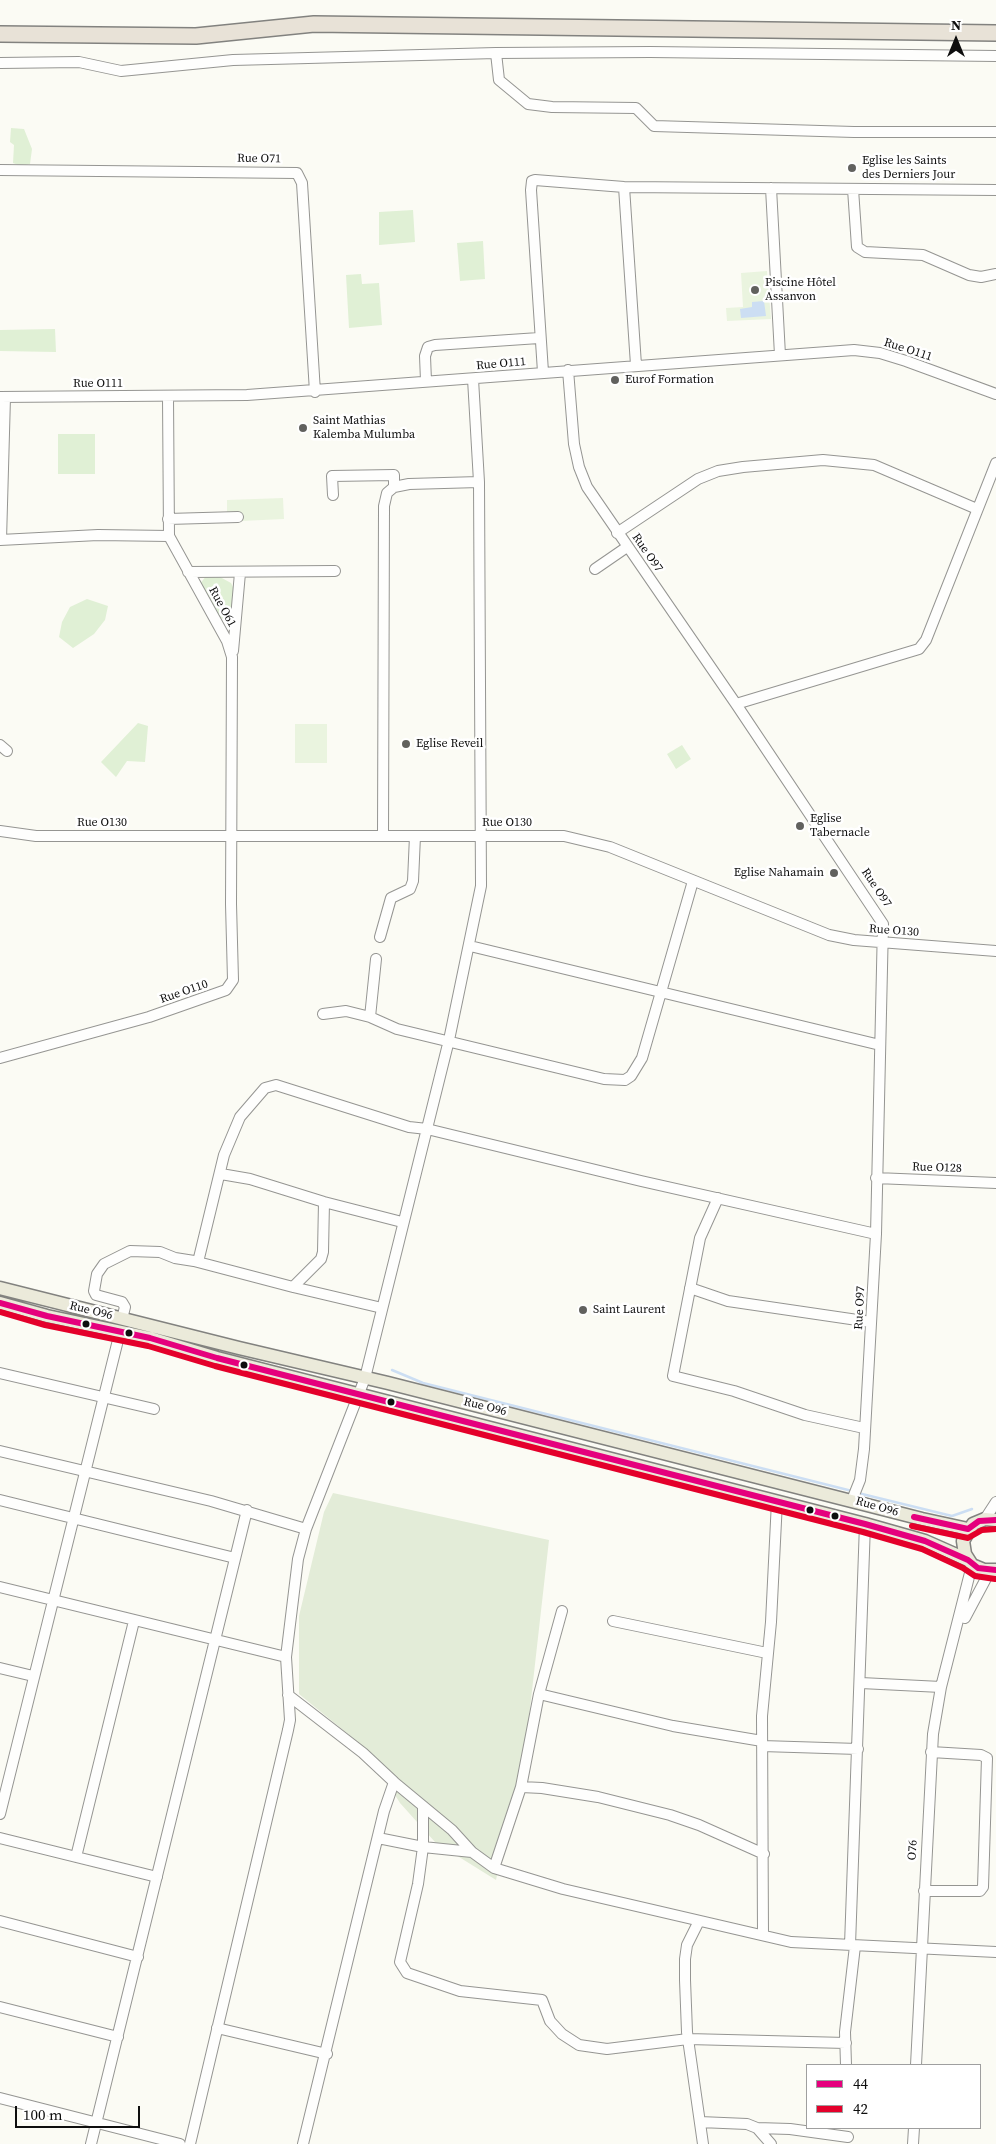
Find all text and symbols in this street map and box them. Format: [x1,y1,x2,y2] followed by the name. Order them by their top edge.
[931,15,981,65] north arrow
[951,15,961,35] text: N
[237,151,281,167] street label: Rue O71
[862,154,955,182] place label: Eglise les Saints des Derniers Jour
[846,162,858,174] marker: Eglise les Saints des Derniers Jour
[765,276,836,304] place label: Piscine Hôtel Assanvon
[749,284,761,296] marker: Piscine Hôtel Assanvon
[882,335,934,365] street label: Rue O111
[475,355,527,373] street label: Rue O111
[625,373,714,387] place label: Eurof Formation
[609,374,621,386] marker: Eurof Formation
[73,377,123,391] street label: Rue O111
[313,414,415,442] place label: Saint Mathias Kalemba Mulumba
[297,422,309,434] marker: Saint Mathias Kalemba Mulumba
[628,531,666,575] street label: Rue O97
[205,584,239,630] street label: Rue O61
[416,737,483,751] place label: Eglise Reveil
[400,738,412,750] marker: Eglise Reveil
[810,812,870,840] place label: Eglise Tabernacle
[77,816,127,830] street label: Rue O130
[482,816,532,830] street label: Rue O130
[794,820,806,832] marker: Eglise Tabernacle
[734,866,824,880] place label: Eglise Nahamain
[858,866,894,910] street label: Rue O97
[828,867,840,879] marker: Eglise Nahamain
[869,922,919,940] street label: Rue O130
[158,977,210,1007] street label: Rue O110
[912,1160,962,1176] street label: Rue O128
[852,1286,868,1330] street label: Rue O97
[68,1299,114,1323] street label: Rue O96
[593,1303,665,1317] place label: Saint Laurent
[577,1304,589,1316] marker: Saint Laurent
[81,1319,91,1329] unlabelled marker
[124,1328,134,1338] unlabelled marker
[239,1360,249,1370] unlabelled marker
[462,1395,508,1419] street label: Rue O96
[386,1397,396,1407] unlabelled marker
[854,1494,900,1520] street label: Rue O96
[805,1505,815,1515] unlabelled marker
[830,1511,840,1521] unlabelled marker
[905,1839,921,1861] street label: O76
[806,2064,981,2129] legend
[853,2073,868,2094] text: 44
[18,2096,142,2128] scale bar
[853,2098,868,2119] text: 42
[23,2104,63,2125] text: 100 m

